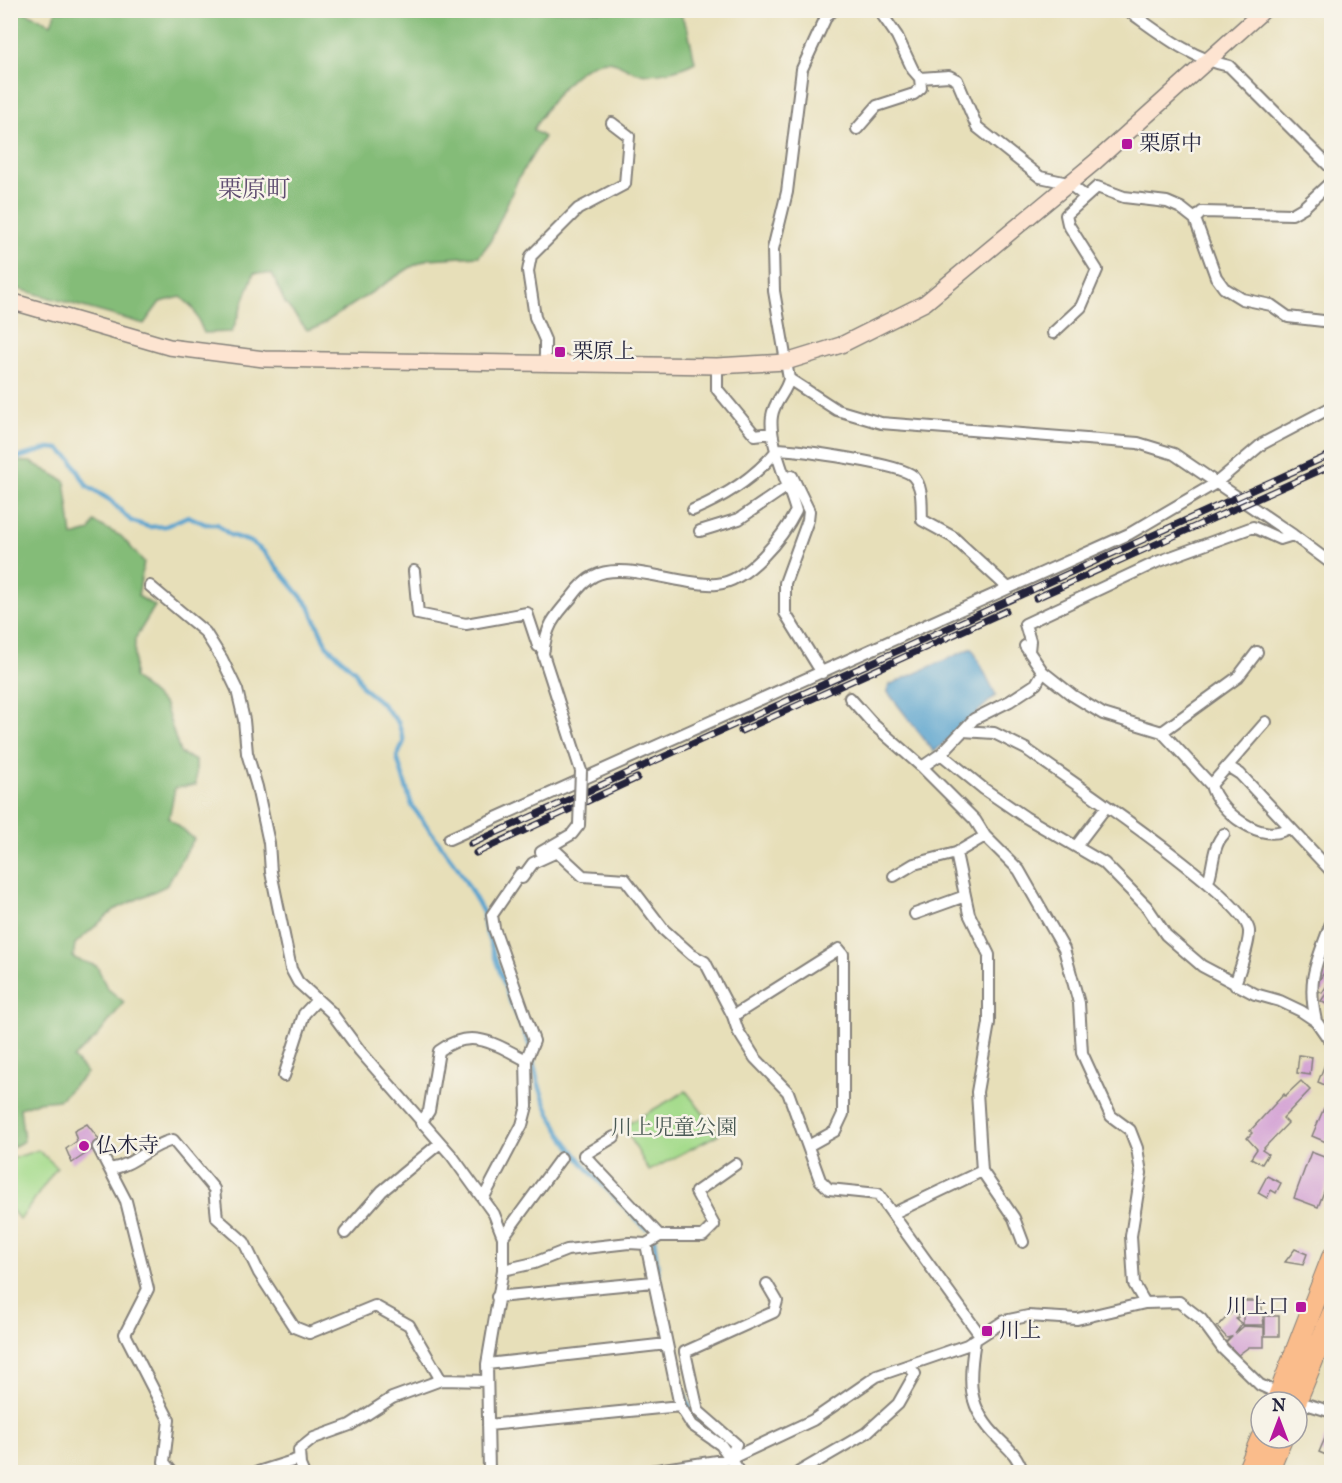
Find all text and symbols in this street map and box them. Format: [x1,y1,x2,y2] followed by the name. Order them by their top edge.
[1139,131,1202,158] place label: 栗原中
[1120,137,1134,151] marker: 栗原中
[218,175,290,206] district label: 栗原町
[572,339,635,366] place label: 栗原上
[553,345,567,359] marker: 栗原上
[611,1115,737,1142] park label: 川上児童公園
[96,1133,159,1160] place label: 仏木寺
[77,1139,91,1153] marker: 仏木寺
[1226,1294,1289,1321] place label: 川上口
[1294,1300,1308,1314] marker: 川上口
[999,1318,1041,1345] place label: 川上
[980,1324,994,1338] marker: 川上
[1249,1390,1309,1450] north arrow
[1271,1397,1286,1417] text: N

